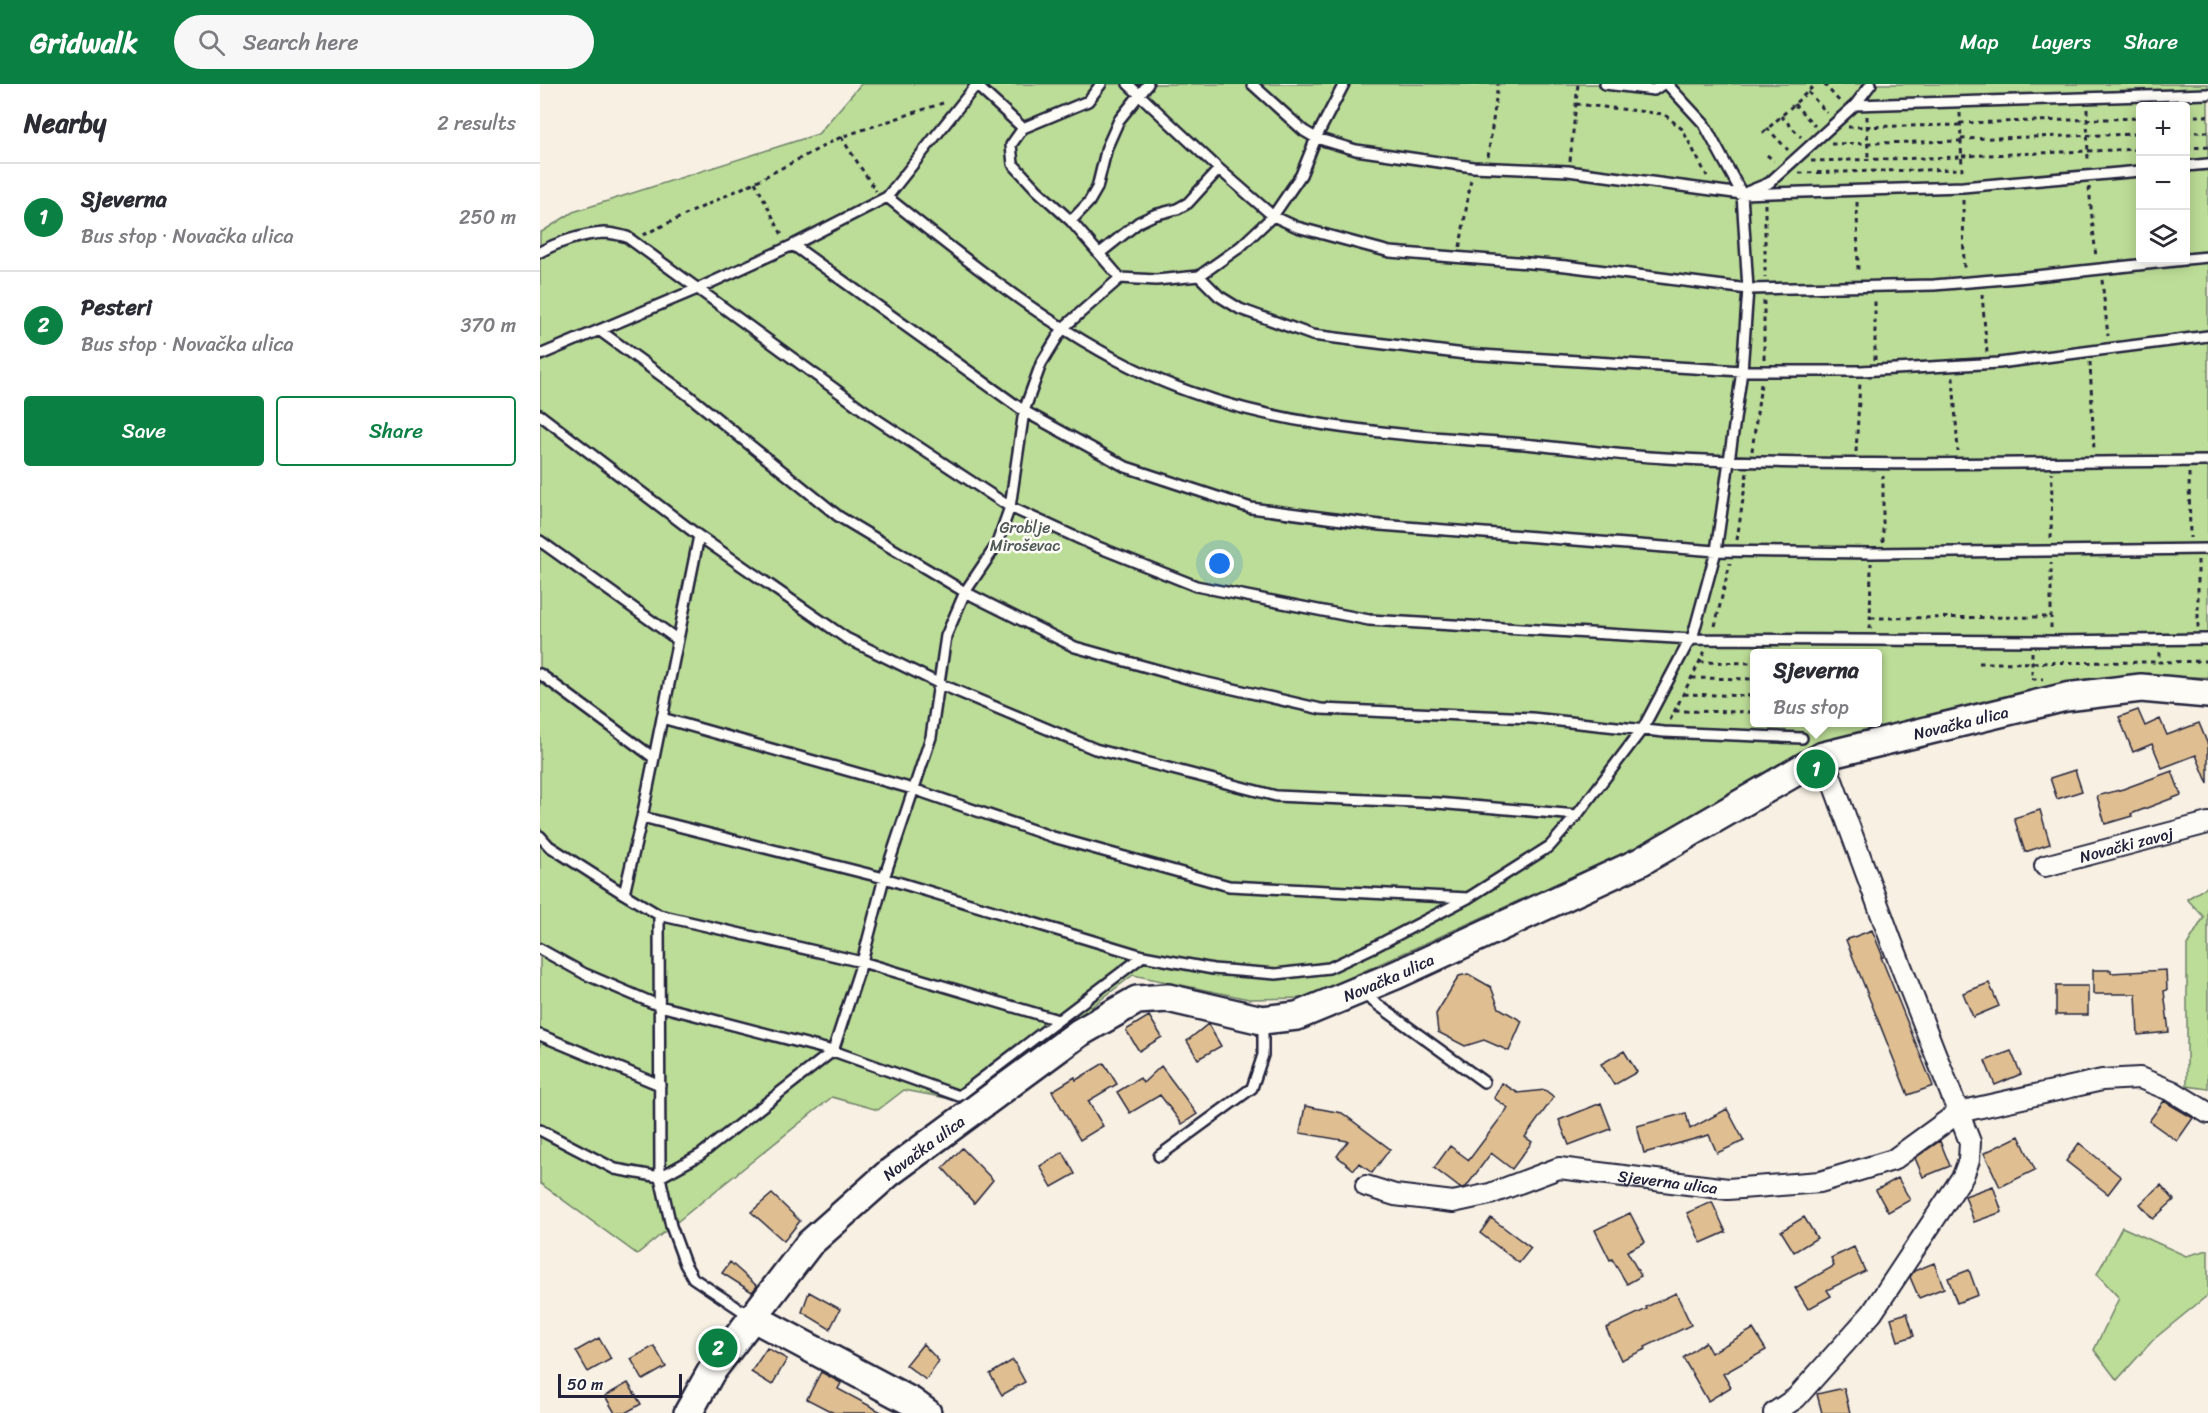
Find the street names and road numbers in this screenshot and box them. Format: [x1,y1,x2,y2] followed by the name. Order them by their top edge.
[1910,697,2011,748] street label: Novačka ulica
[2076,818,2177,871] street label: Novački zavoj
[1338,945,1439,1010] street label: Novačka ulica
[875,1107,971,1188] street label: Novačka ulica
[1616,1161,1719,1202] street label: Sjeverna ulica

